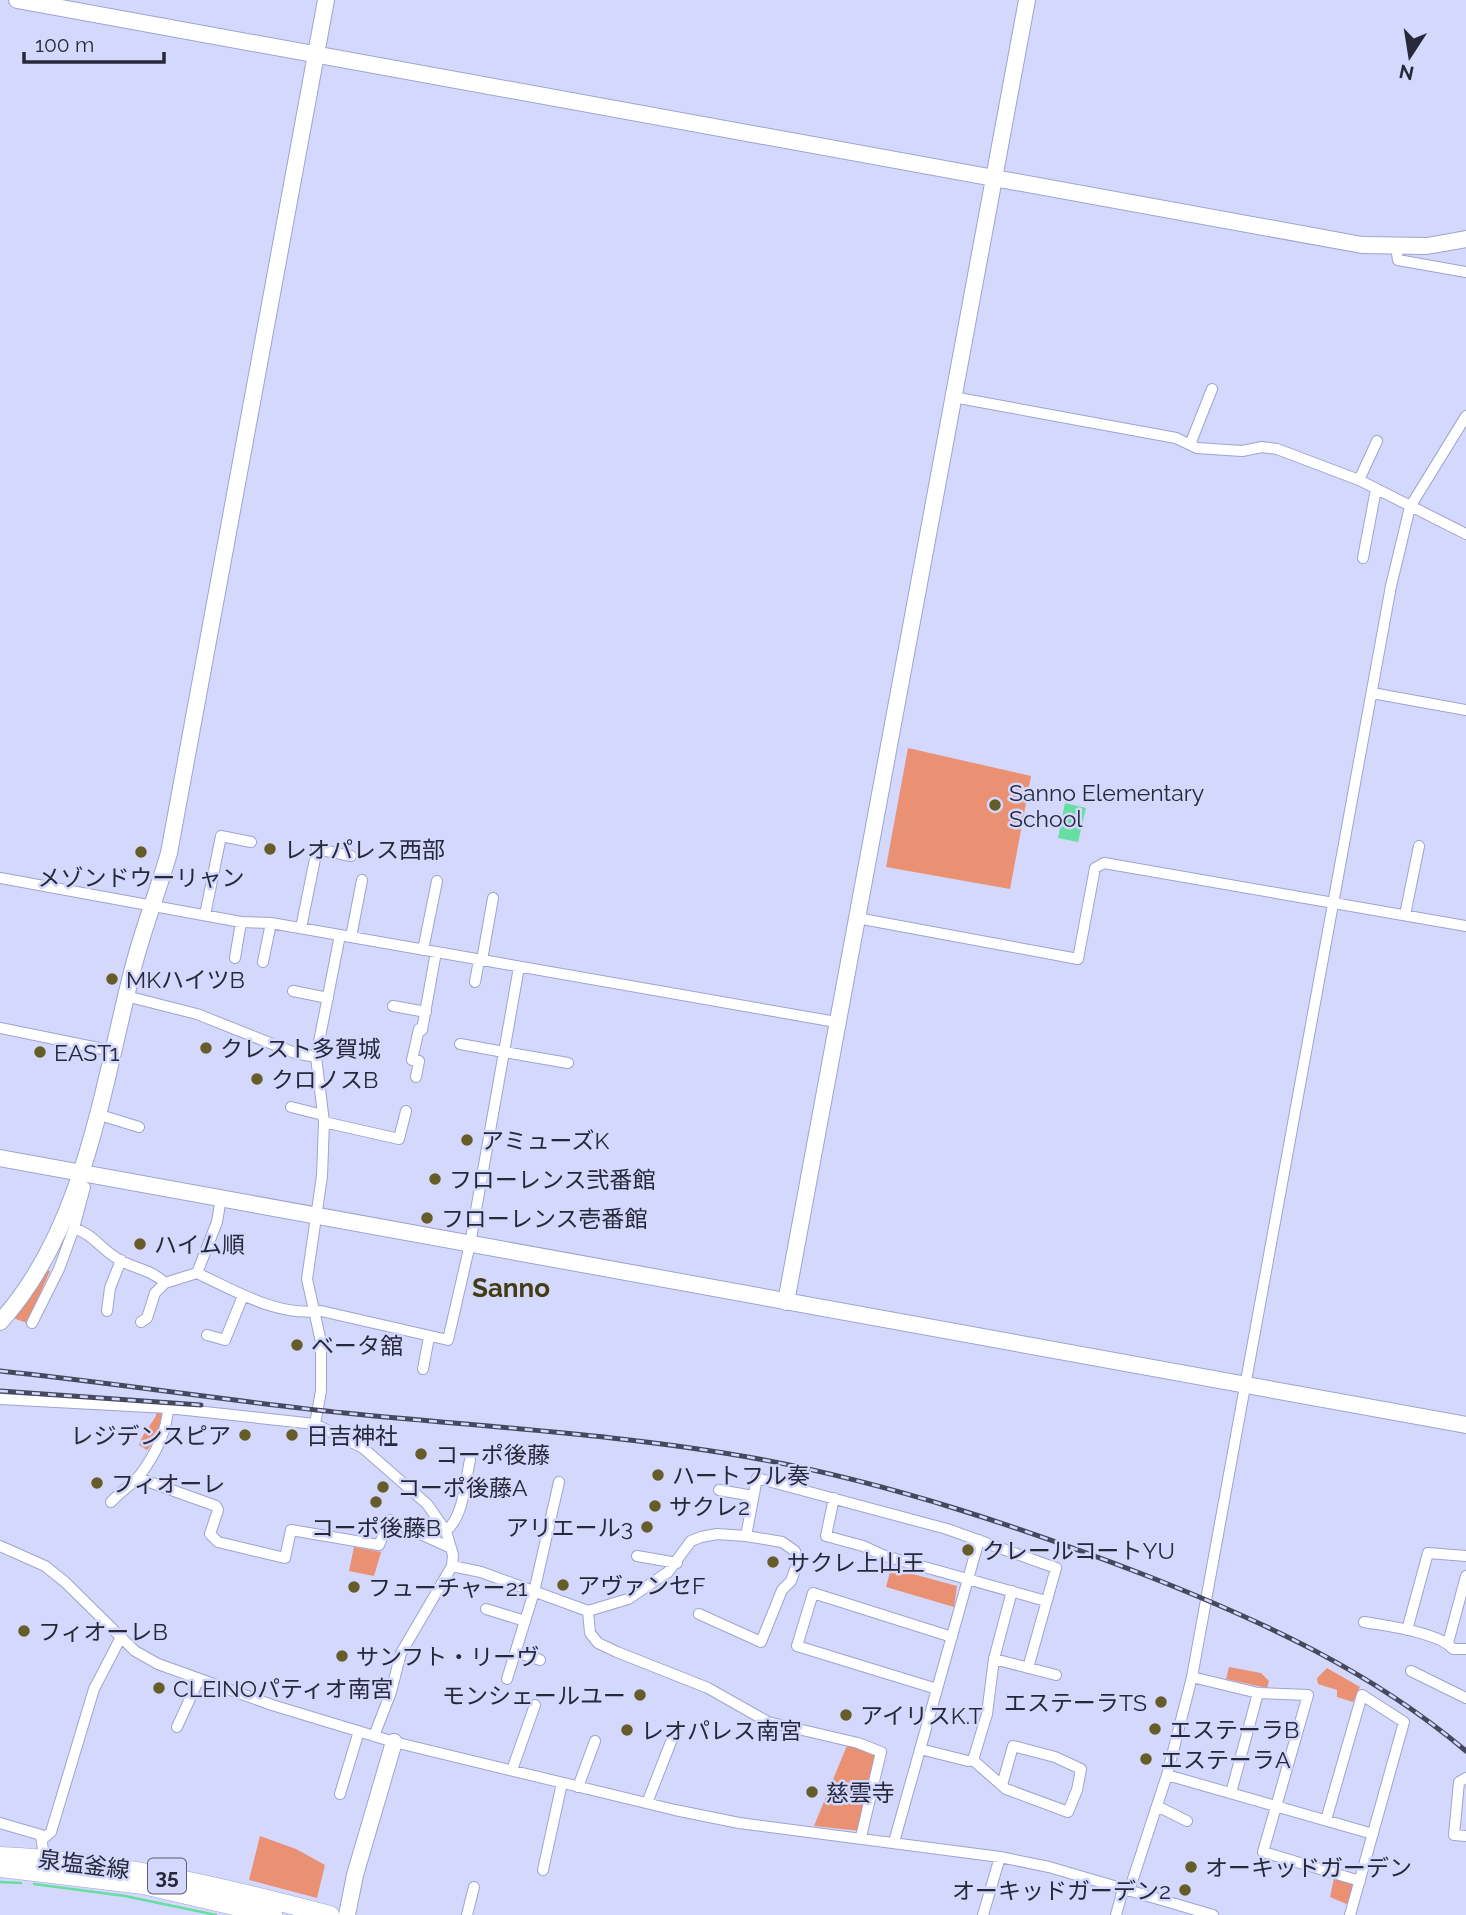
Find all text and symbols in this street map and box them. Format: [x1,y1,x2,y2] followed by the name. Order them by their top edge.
[24,21,164,65] scale bar
[1375,21,1445,91] north arrow
[35,32,94,57] text: 100 m
[1397,60,1416,85] text: N
[1009,779,1204,832] place label: Sanno Elementary School
[987,797,1003,813] marker: Sanno Elementary School
[284,836,445,863] place label: レオパレス西部
[262,841,278,857] marker: レオパレス西部
[133,844,149,860] marker: メゾンドウーリャン
[38,864,245,891] place label: メゾンドウーリャン
[126,966,245,993] place label: MKハイツB
[104,971,120,987] marker: MKハイツB
[220,1035,381,1062] place label: クレスト多賀城
[54,1039,120,1066] place label: EAST1
[198,1040,214,1056] marker: クレスト多賀城
[32,1044,48,1060] marker: EAST1
[271,1066,378,1093] place label: クロノスB
[249,1071,265,1087] marker: クロノスB
[481,1127,609,1154] place label: アミューズK
[459,1132,475,1148] marker: アミューズK
[449,1166,656,1193] place label: フローレンス弐番館
[427,1171,443,1187] marker: フローレンス弐番館
[441,1205,648,1232] place label: フローレンス壱番館
[419,1210,435,1226] marker: フローレンス壱番館
[154,1231,245,1258] place label: ハイム順
[132,1236,148,1252] marker: ハイム順
[472,1273,550,1303] district label: Sanno
[311,1332,403,1359] place label: ベータ舘
[289,1337,305,1353] marker: ベータ舘
[70,1422,231,1449] place label: レジデンスピア
[306,1422,398,1449] place label: 日吉神社
[237,1427,253,1443] marker: レジデンスピア
[284,1427,300,1443] marker: 日吉神社
[435,1441,550,1468] place label: コーポ後藤
[413,1446,429,1462] marker: コーポ後藤
[672,1462,810,1489] place label: ハートフル奏
[650,1467,666,1483] marker: ハートフル奏
[111,1470,226,1497] place label: フィオーレ
[397,1474,528,1501] place label: コーポ後藤A
[89,1475,105,1491] marker: フィオーレ
[375,1479,391,1495] marker: コーポ後藤A
[669,1493,750,1520] place label: サクレ2
[368,1494,384,1510] marker: コーポ後藤B
[647,1498,663,1514] marker: サクレ2
[311,1514,441,1541] place label: コーポ後藤B
[506,1514,633,1541] place label: アリエール3
[639,1519,655,1535] marker: アリエール3
[982,1537,1175,1564] place label: クレールコートYU
[960,1542,976,1558] marker: クレールコートYU
[787,1549,925,1576] place label: サクレ上山王
[765,1554,781,1570] marker: サクレ上山王
[577,1572,706,1599] place label: アヴァンセF
[368,1574,528,1601] place label: フューチャー21
[555,1577,571,1593] marker: アヴァンセF
[346,1579,362,1595] marker: フューチャー21
[38,1618,168,1645] place label: フィオーレB
[16,1623,32,1639] marker: フィオーレB
[356,1643,539,1670] place label: サンフト・リーヴ
[334,1648,350,1664] marker: サンフト・リーヴ
[173,1675,394,1702] place label: CLEINOパティオ南宮
[151,1680,167,1696] marker: CLEINOパティオ南宮
[442,1682,626,1709] place label: モンシェールユー
[632,1687,648,1703] marker: モンシェールユー
[1004,1689,1147,1716] place label: エステーラTS
[1153,1694,1169,1710] marker: エステーラTS
[860,1702,982,1729] place label: アイリスK.T
[838,1707,854,1723] marker: アイリスK.T
[1169,1716,1299,1743] place label: エステーラB
[641,1717,802,1744] place label: レオパレス南宮
[1147,1721,1163,1737] marker: エステーラB
[619,1722,635,1738] marker: レオパレス南宮
[1160,1746,1291,1773] place label: エステーラA
[1138,1751,1154,1767] marker: エステーラA
[826,1779,895,1806] place label: 慈雲寺
[804,1784,820,1800] marker: 慈雲寺
[37,1845,131,1883] street label: 泉塩釜線
[1205,1854,1412,1881] place label: オーキッドガーデン
[148,1858,186,1894] road number: 35
[1183,1859,1199,1875] marker: オーキッドガーデン
[952,1877,1171,1904] place label: オーキッドガーデン2
[1177,1882,1193,1898] marker: オーキッドガーデン2

